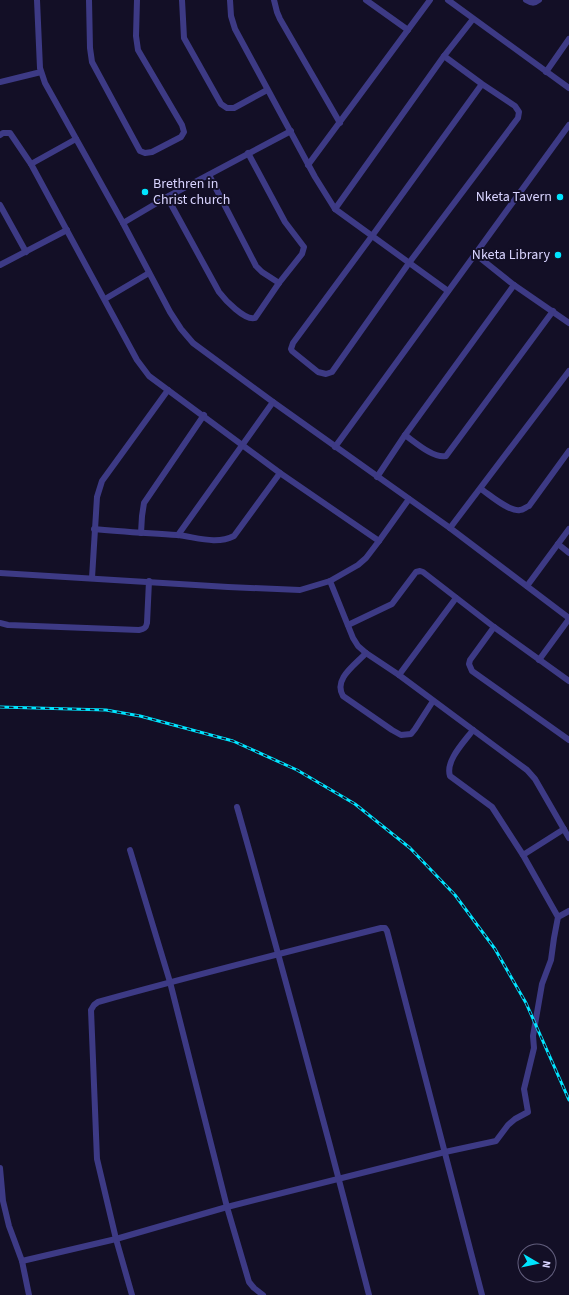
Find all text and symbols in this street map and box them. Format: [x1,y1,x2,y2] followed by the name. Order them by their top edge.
[153,174,230,210] place label: Brethren in Christ church
[140,187,150,197] marker: Brethren in Christ church
[476,187,552,207] place label: Nketa Tavern
[555,192,565,202] marker: Nketa Tavern
[472,245,550,265] place label: Nketa Library
[553,250,563,260] marker: Nketa Library
[517,1243,557,1283] north arrow
[538,1260,554,1269] text: N

